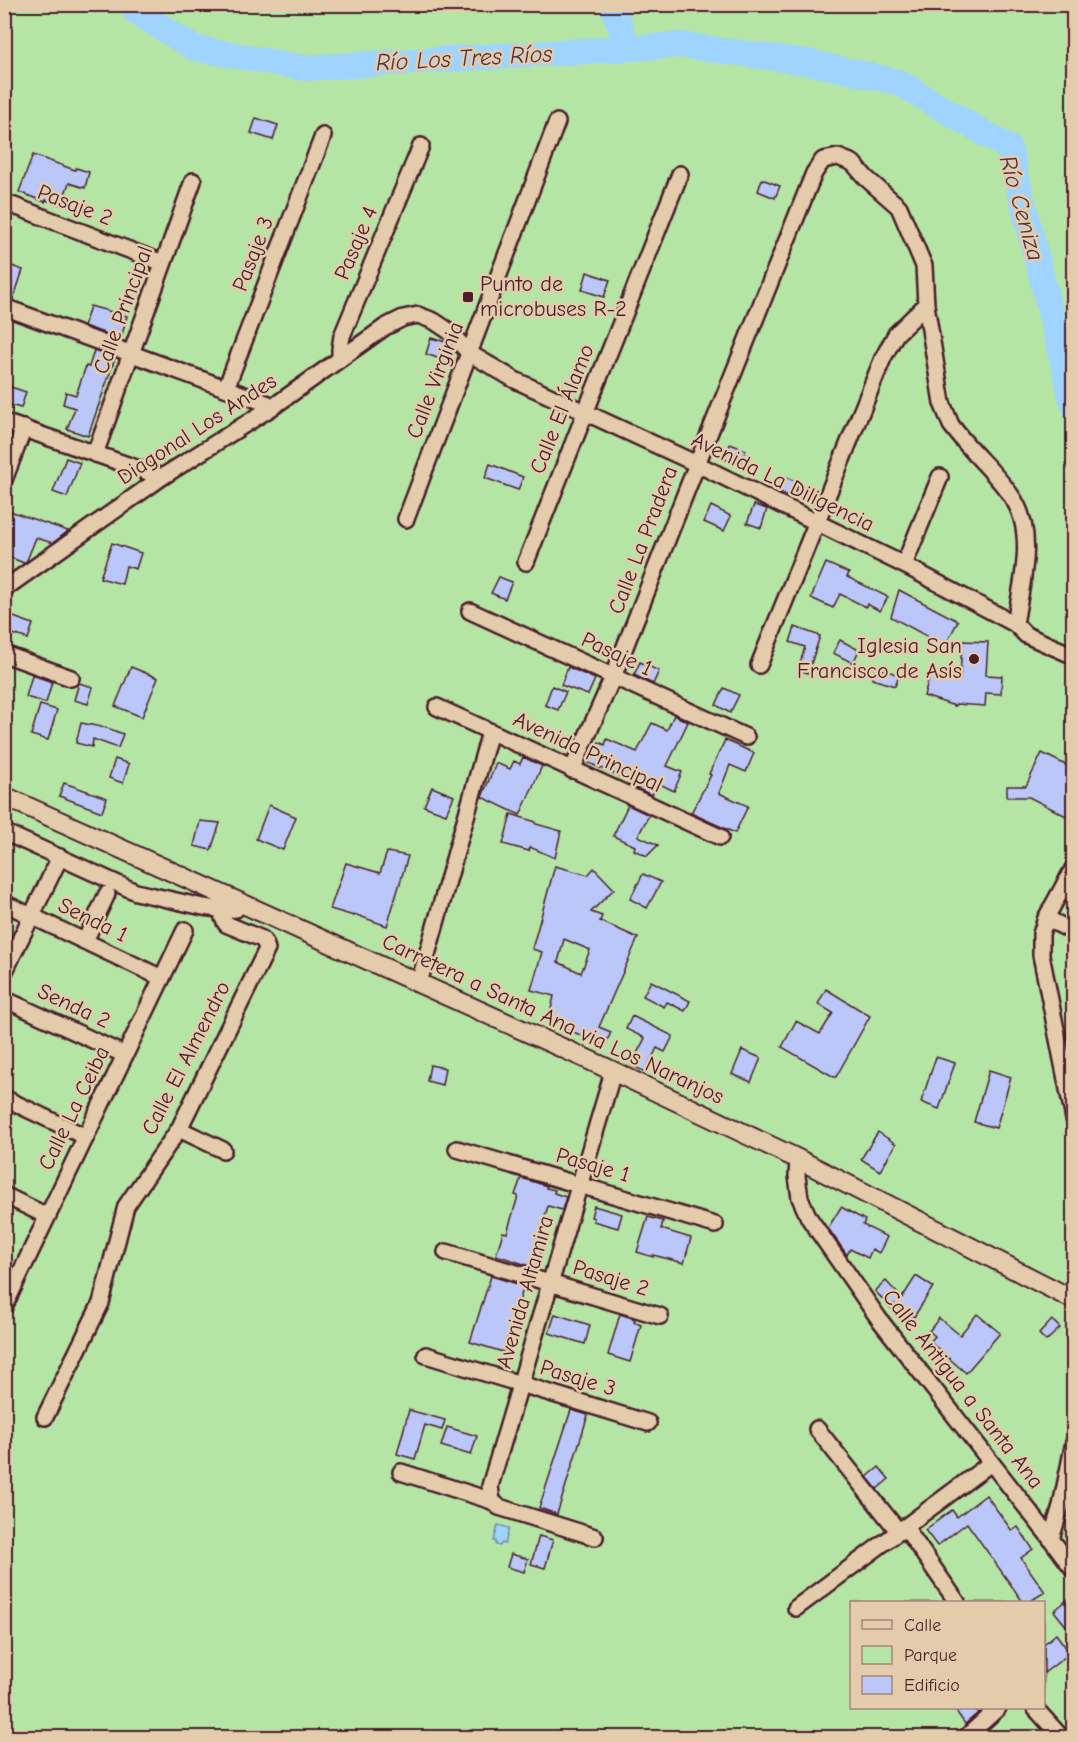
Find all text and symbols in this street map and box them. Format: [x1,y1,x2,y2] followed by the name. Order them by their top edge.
[375,39,553,77] water label: Río Los Tres Ríos
[994,152,1050,264] water label: Río Ceniza
[34,179,116,231] street label: Pasaje 2
[329,202,383,284] street label: Pasaje 4
[227,213,279,295] street label: Pasaje 3
[88,242,158,378] street label: Calle Principal
[480,271,627,322] place label: Punto de microbuses R-2
[461,290,475,304] marker: Punto de microbuses R-2
[401,318,469,442] street label: Calle Virginia
[524,341,600,477] street label: Calle El Álamo
[113,368,281,490] street label: Diagonal Los Andes
[687,427,879,537] street label: Avenida La Diligencia
[603,462,683,618] street label: Calle La Pradera
[577,626,657,682] street label: Pasaje 1
[797,633,962,684] place label: Iglesia San Francisco de Asís
[967,652,981,666] marker: Iglesia San Francisco de Asís
[509,706,667,798] street label: Avenida Principal
[54,892,132,948] street label: Senda 1
[378,928,728,1110] street label: Carretera a Santa Ana via Los Naranjos
[136,977,236,1139] street label: Calle El Almendro
[34,978,114,1034] street label: Senda 2
[33,1042,115,1174] street label: Calle La Ceiba
[553,1142,633,1188] street label: Pasaje 1
[491,1213,559,1371] street label: Avenida Altamira
[570,1254,652,1302] street label: Pasaje 2
[877,1284,1049,1494] street label: Calle Antigua a Santa Ana
[537,1354,619,1402] street label: Pasaje 3
[850,1601,1045,1709] legend
[904,1615,941,1636] text: Calle
[904,1645,957,1666] text: Parque
[904,1675,960,1696] text: Edificio

